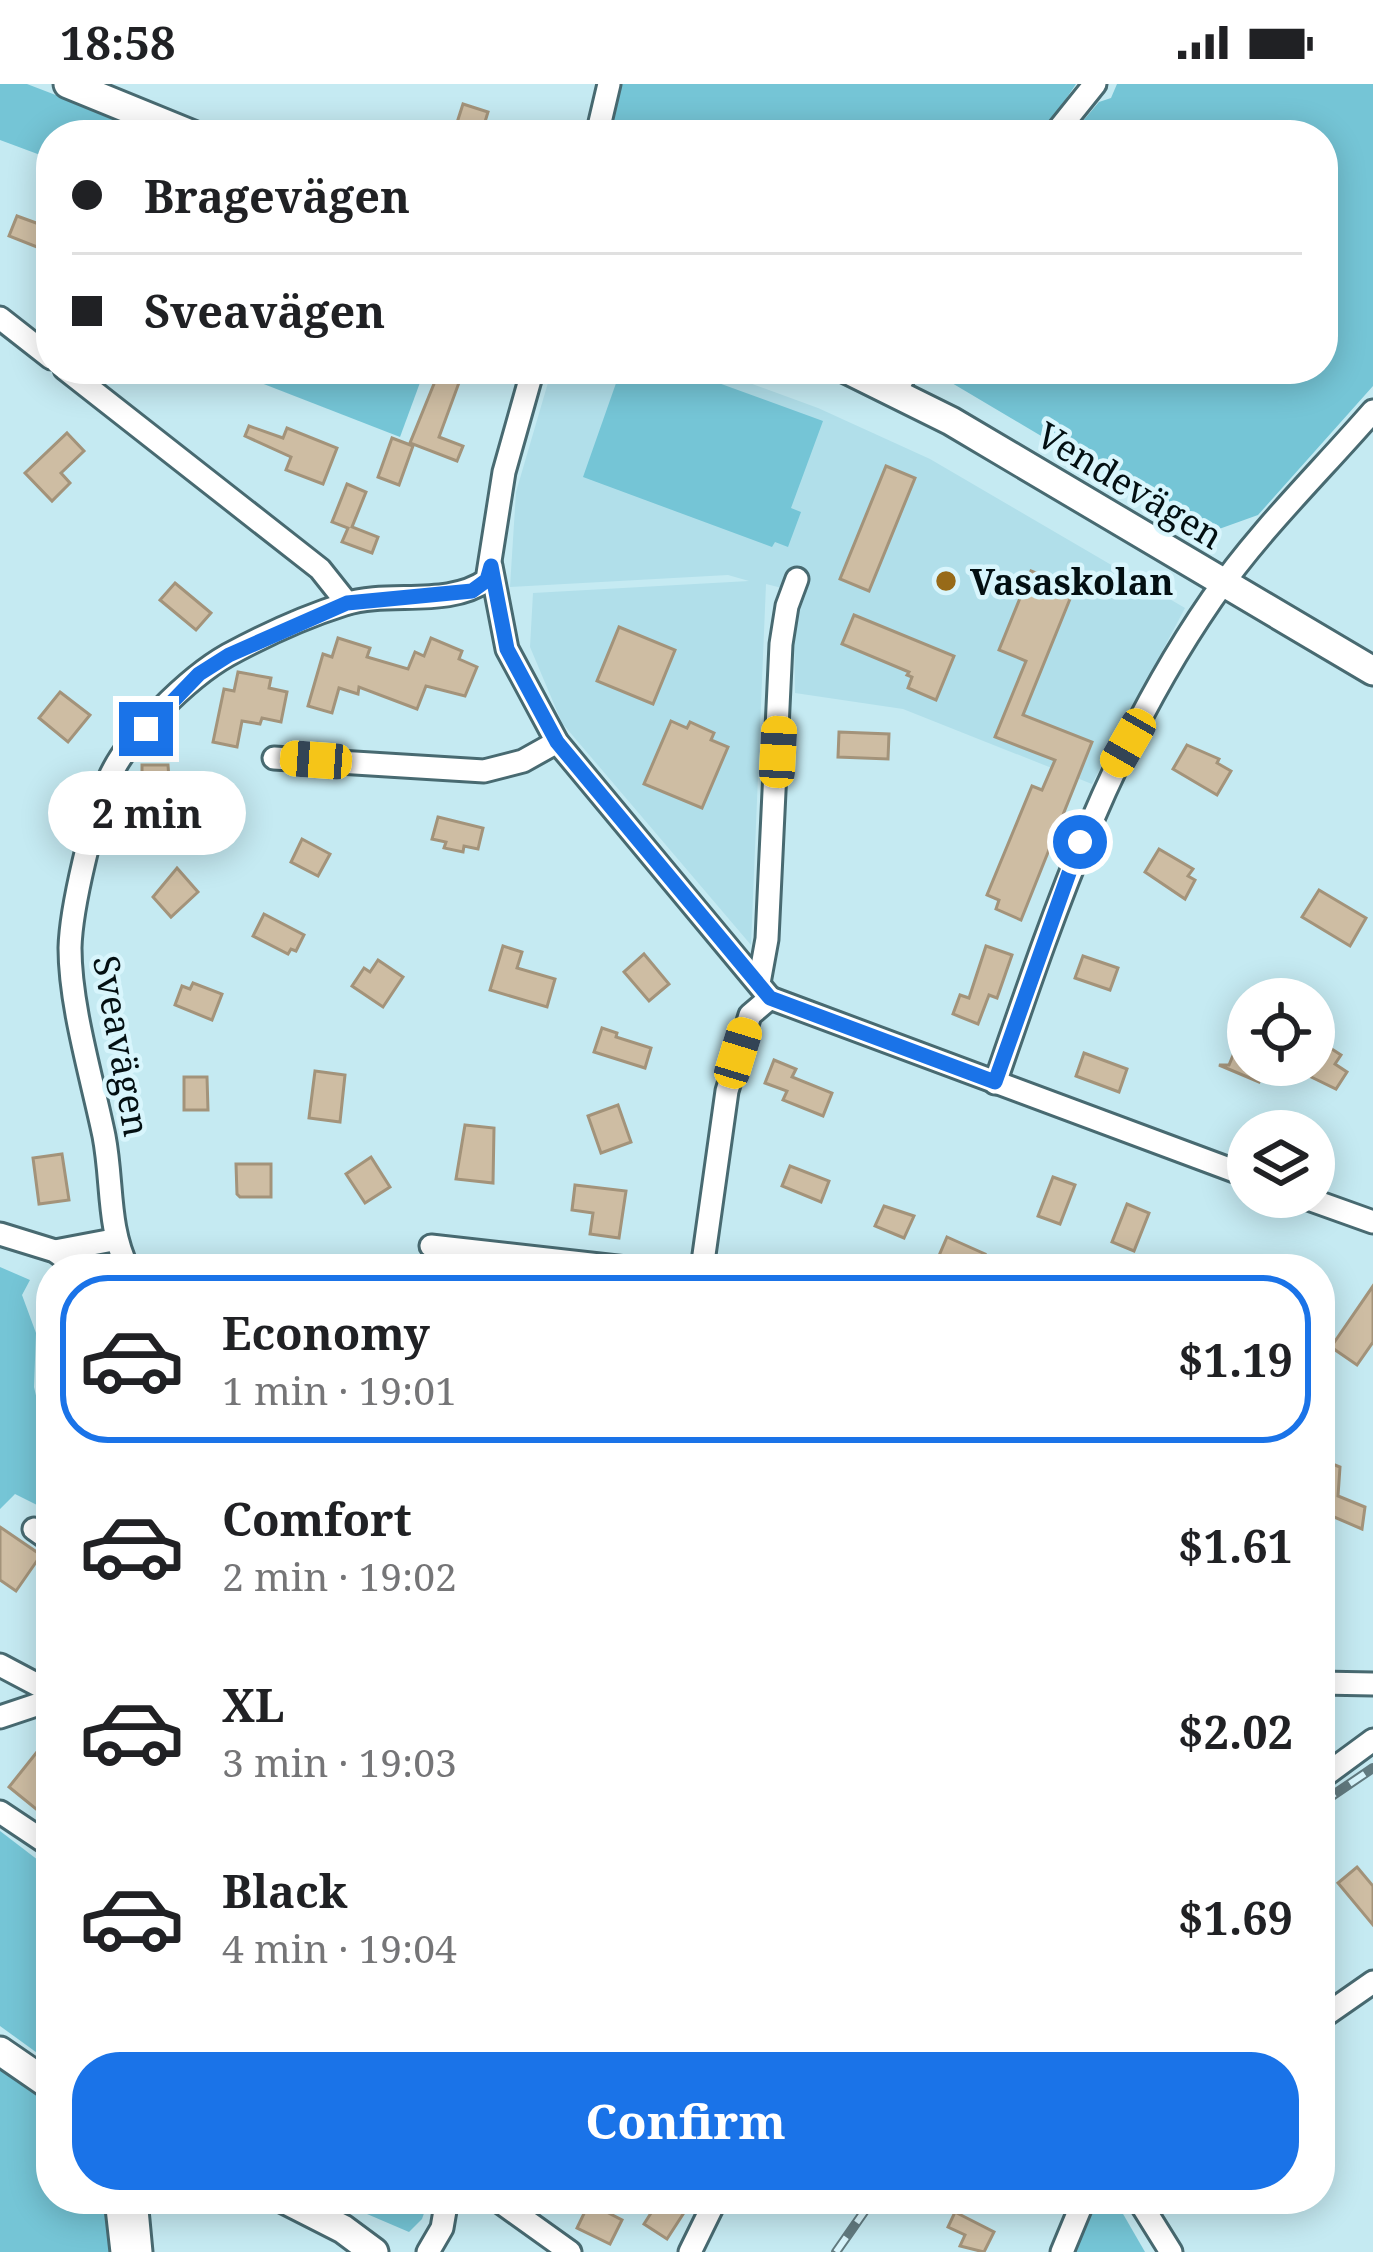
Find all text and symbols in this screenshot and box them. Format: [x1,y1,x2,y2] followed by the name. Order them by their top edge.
[60,12,175,73] text: 18:58
[144,165,410,226] text: Bragevägen
[144,280,385,341] text: Sveavägen
[1028,410,1232,560] street label: Vendevägen
[970,557,1173,606] place label: Vasaskolan
[933,568,959,594] marker: Vasaskolan
[119,702,173,756] route end
[1094,703,1162,783] car
[758,715,798,789] car
[279,740,353,780] car
[47,771,245,855] callout: 2 min
[92,786,202,839] text: 2 min
[1053,815,1107,869] route start
[82,952,162,1140] street label: Sveavägen
[1227,978,1335,1218] map controls
[1227,978,1335,1086] button: locate
[710,1013,766,1093] car
[1227,1110,1335,1218] button: layers
[222,1302,430,1363] text: Economy
[78,1305,186,1413] icon: car
[1178,1329,1293,1390] text: $1.19
[222,1363,457,1416] text: 1 min · 19:01
[222,1488,412,1549] text: Comfort
[78,1491,186,1599] icon: car
[1178,1515,1293,1576] text: $1.61
[222,1549,457,1602] text: 2 min · 19:02
[222,1674,284,1735] text: XL
[78,1677,186,1785] icon: car
[1178,1701,1293,1762] text: $2.02
[222,1735,457,1788] text: 3 min · 19:03
[222,1860,347,1921] text: Black
[78,1863,186,1971] icon: car
[1178,1887,1293,1948] text: $1.69
[222,1921,457,1974] text: 4 min · 19:04
[72,2052,1299,2190] button: Confirm

